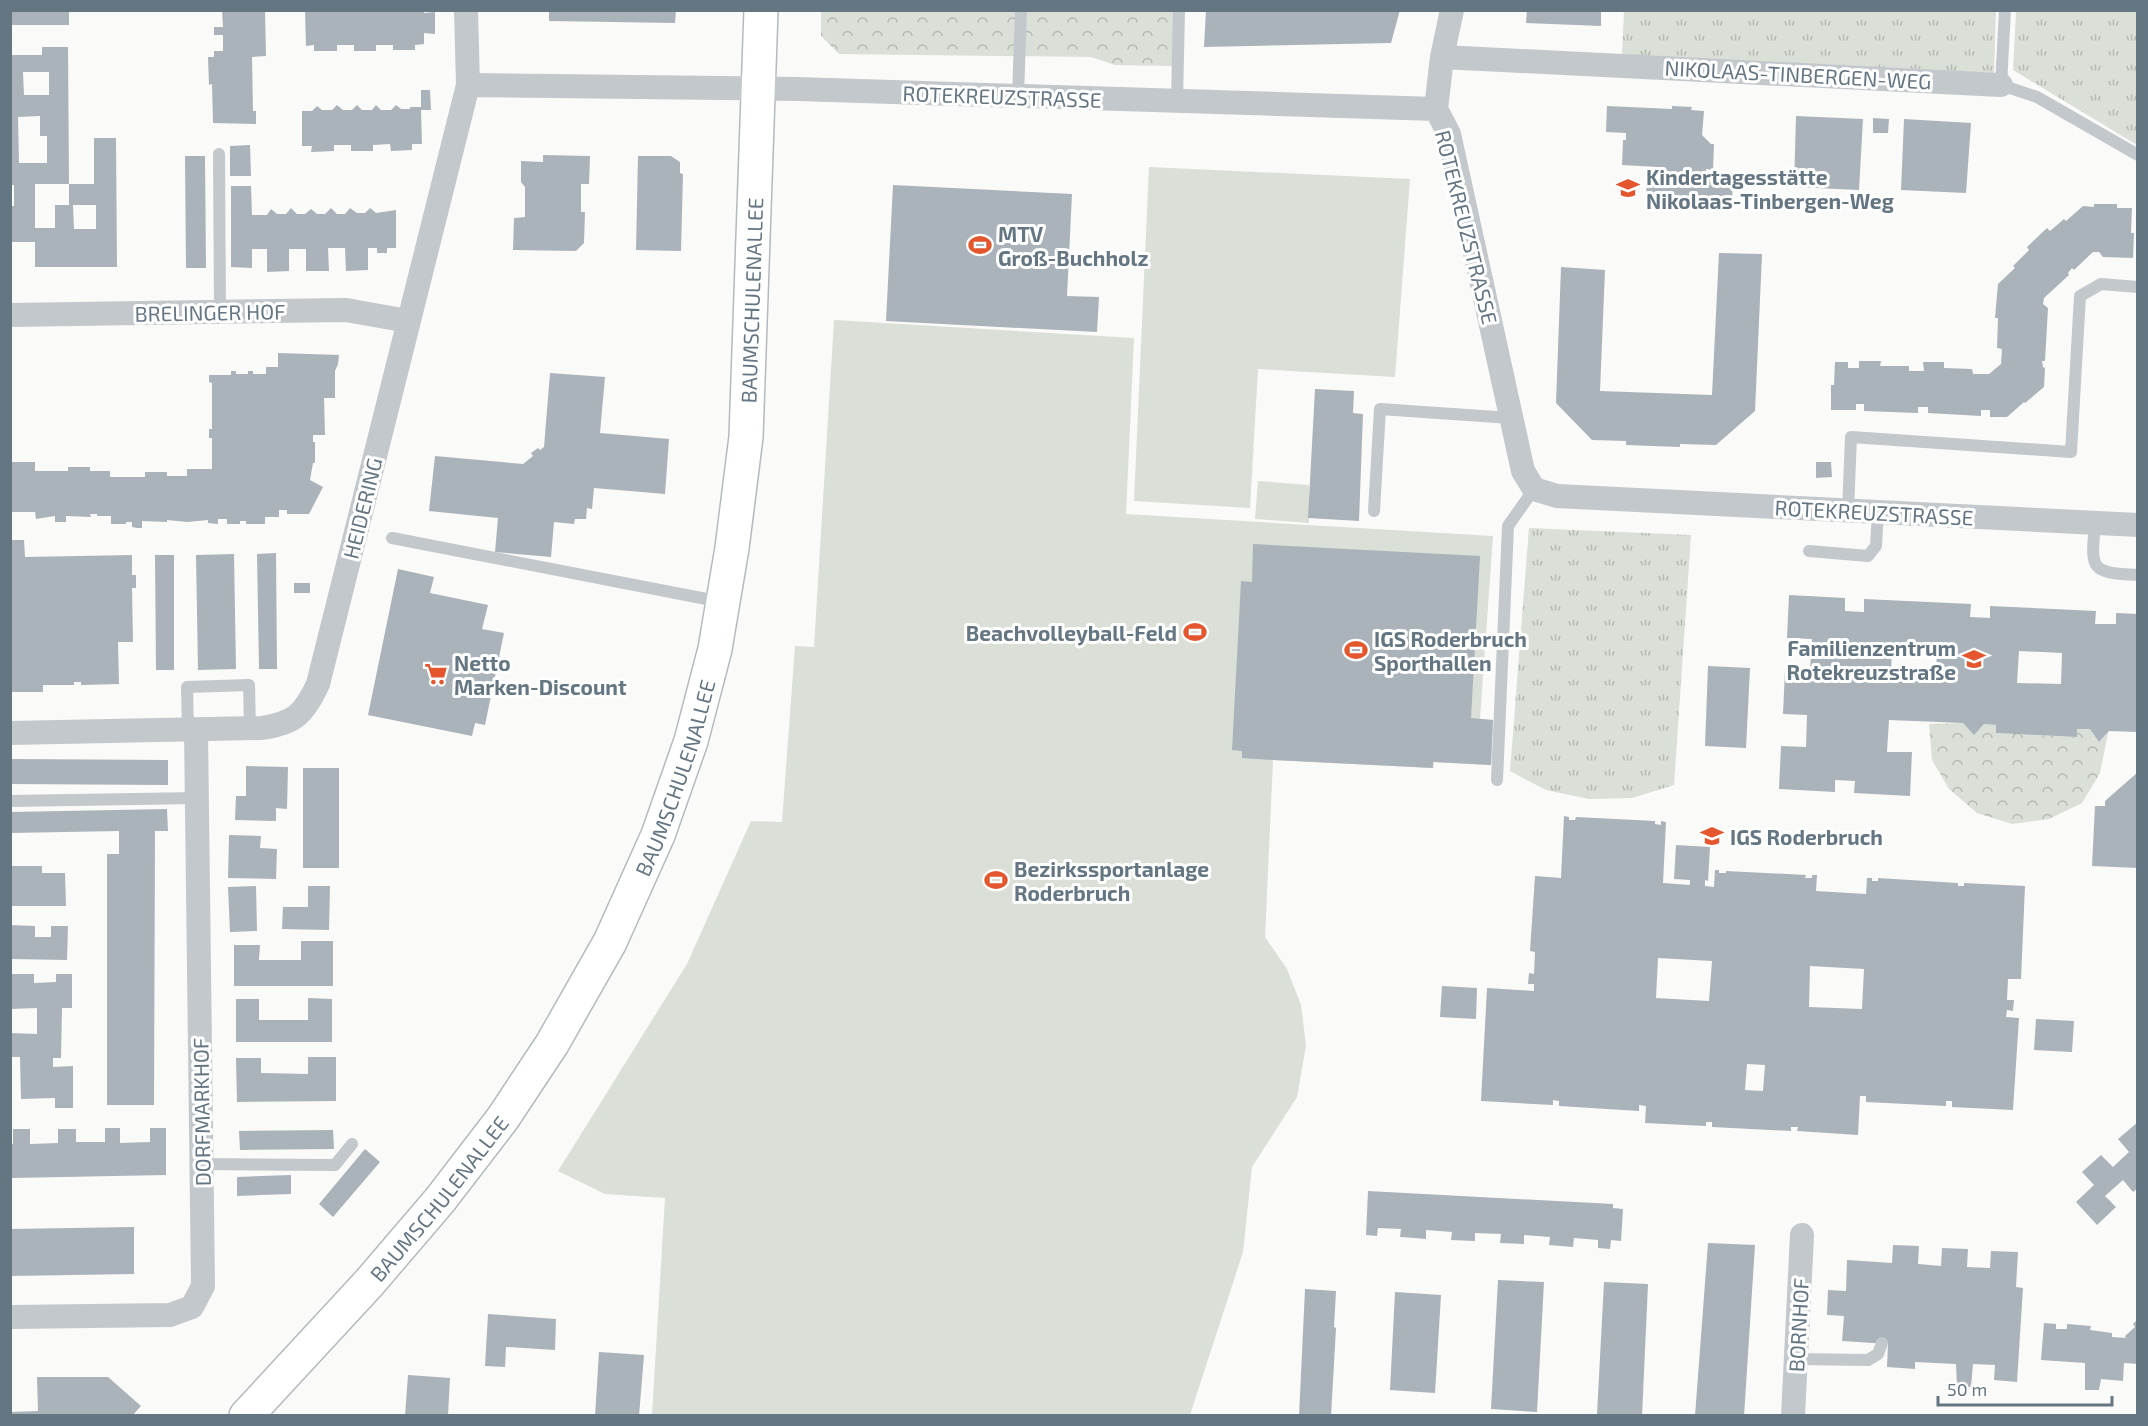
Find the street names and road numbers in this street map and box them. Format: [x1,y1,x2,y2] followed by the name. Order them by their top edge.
[1664,55,1932,93] street label: NIKOLAAS-TINBERGEN-WEG
[902,80,1102,112] street label: ROTEKREUZSTRASSE
[1431,127,1503,327] street label: ROTEKREUZSTRASSE
[735,197,767,404] street label: BAUMSCHULENALLEE
[134,298,286,326] street label: BRELINGER HOF
[337,455,387,561] street label: HEIDERING
[1774,494,1974,530] street label: ROTEKREUZSTRASSE
[629,677,719,879] street label: BAUMSCHULENALLEE
[187,1038,215,1186] street label: DORFMARKHOF
[364,1110,513,1286] street label: BAUMSCHULENALLEE
[1783,1277,1813,1373] street label: BORNHOF

